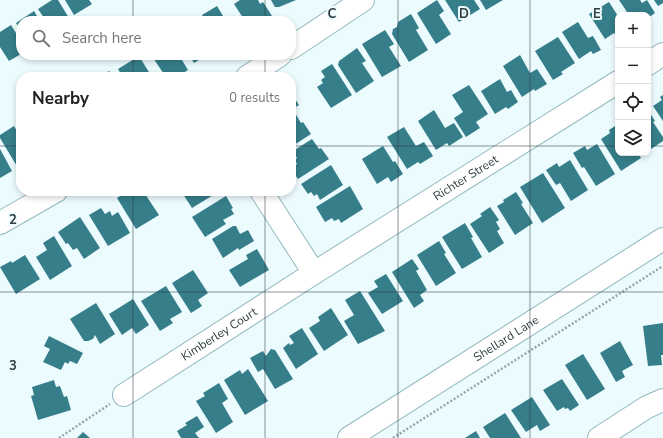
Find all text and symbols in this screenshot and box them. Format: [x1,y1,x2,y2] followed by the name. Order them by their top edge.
[328,5,337,23] text: C
[459,5,469,23] text: D
[593,5,601,23] text: E
[615,12,651,156] map controls
[615,12,651,48] button: +
[16,16,296,60] search box
[30,27,52,49] icon: search
[62,28,142,48] text: Search here
[615,48,651,84] button: −
[615,84,651,120] button: locate
[32,87,89,110] text: Nearby
[229,89,280,107] text: 0 results
[615,120,651,156] button: layers
[430,151,502,204] street label: Richter Street
[9,211,17,229] text: 2
[178,303,261,364] street label: Kimberley Court
[470,312,542,365] street label: Shellard Lane
[9,357,17,375] text: 3

